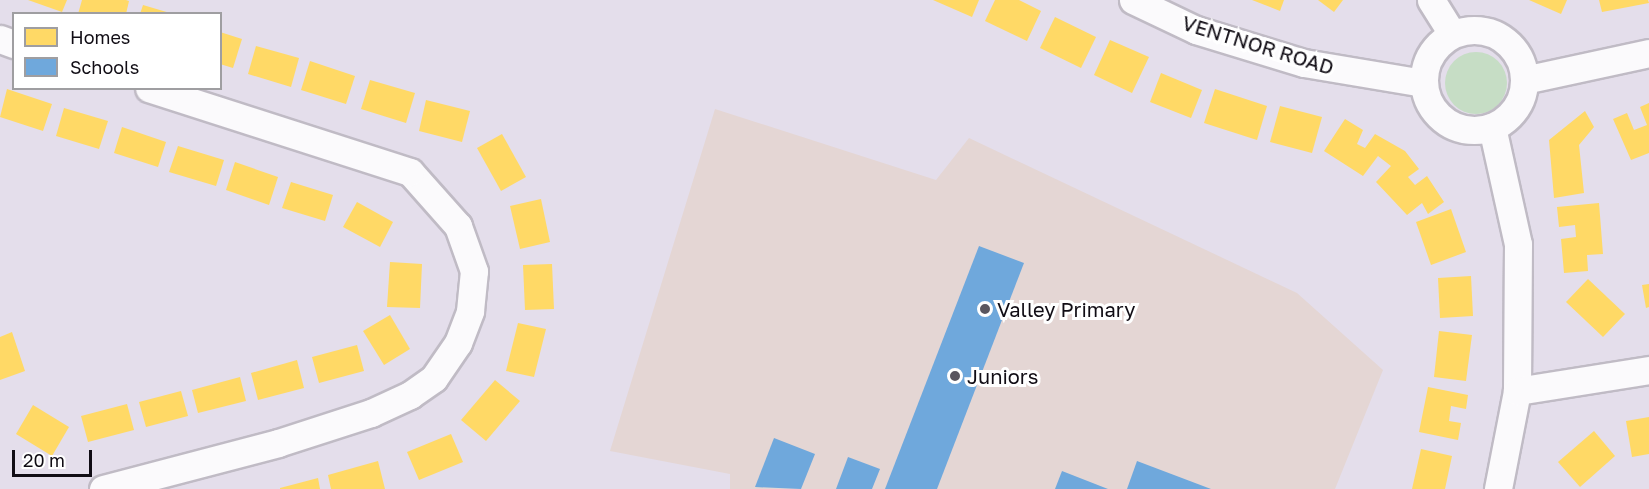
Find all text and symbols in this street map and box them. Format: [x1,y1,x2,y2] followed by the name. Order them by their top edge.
[1179,11,1337,79] street label: VENTNOR ROAD
[12,12,222,90] legend
[70,26,130,48] text: Homes
[70,56,139,78] text: Schools
[997,297,1135,321] place label: Valley Primary
[978,302,992,316] marker: Valley Primary
[967,364,1038,388] place label: Juniors
[948,369,962,383] marker: Juniors
[15,438,94,476] scale bar
[23,449,65,471] text: 20 m

